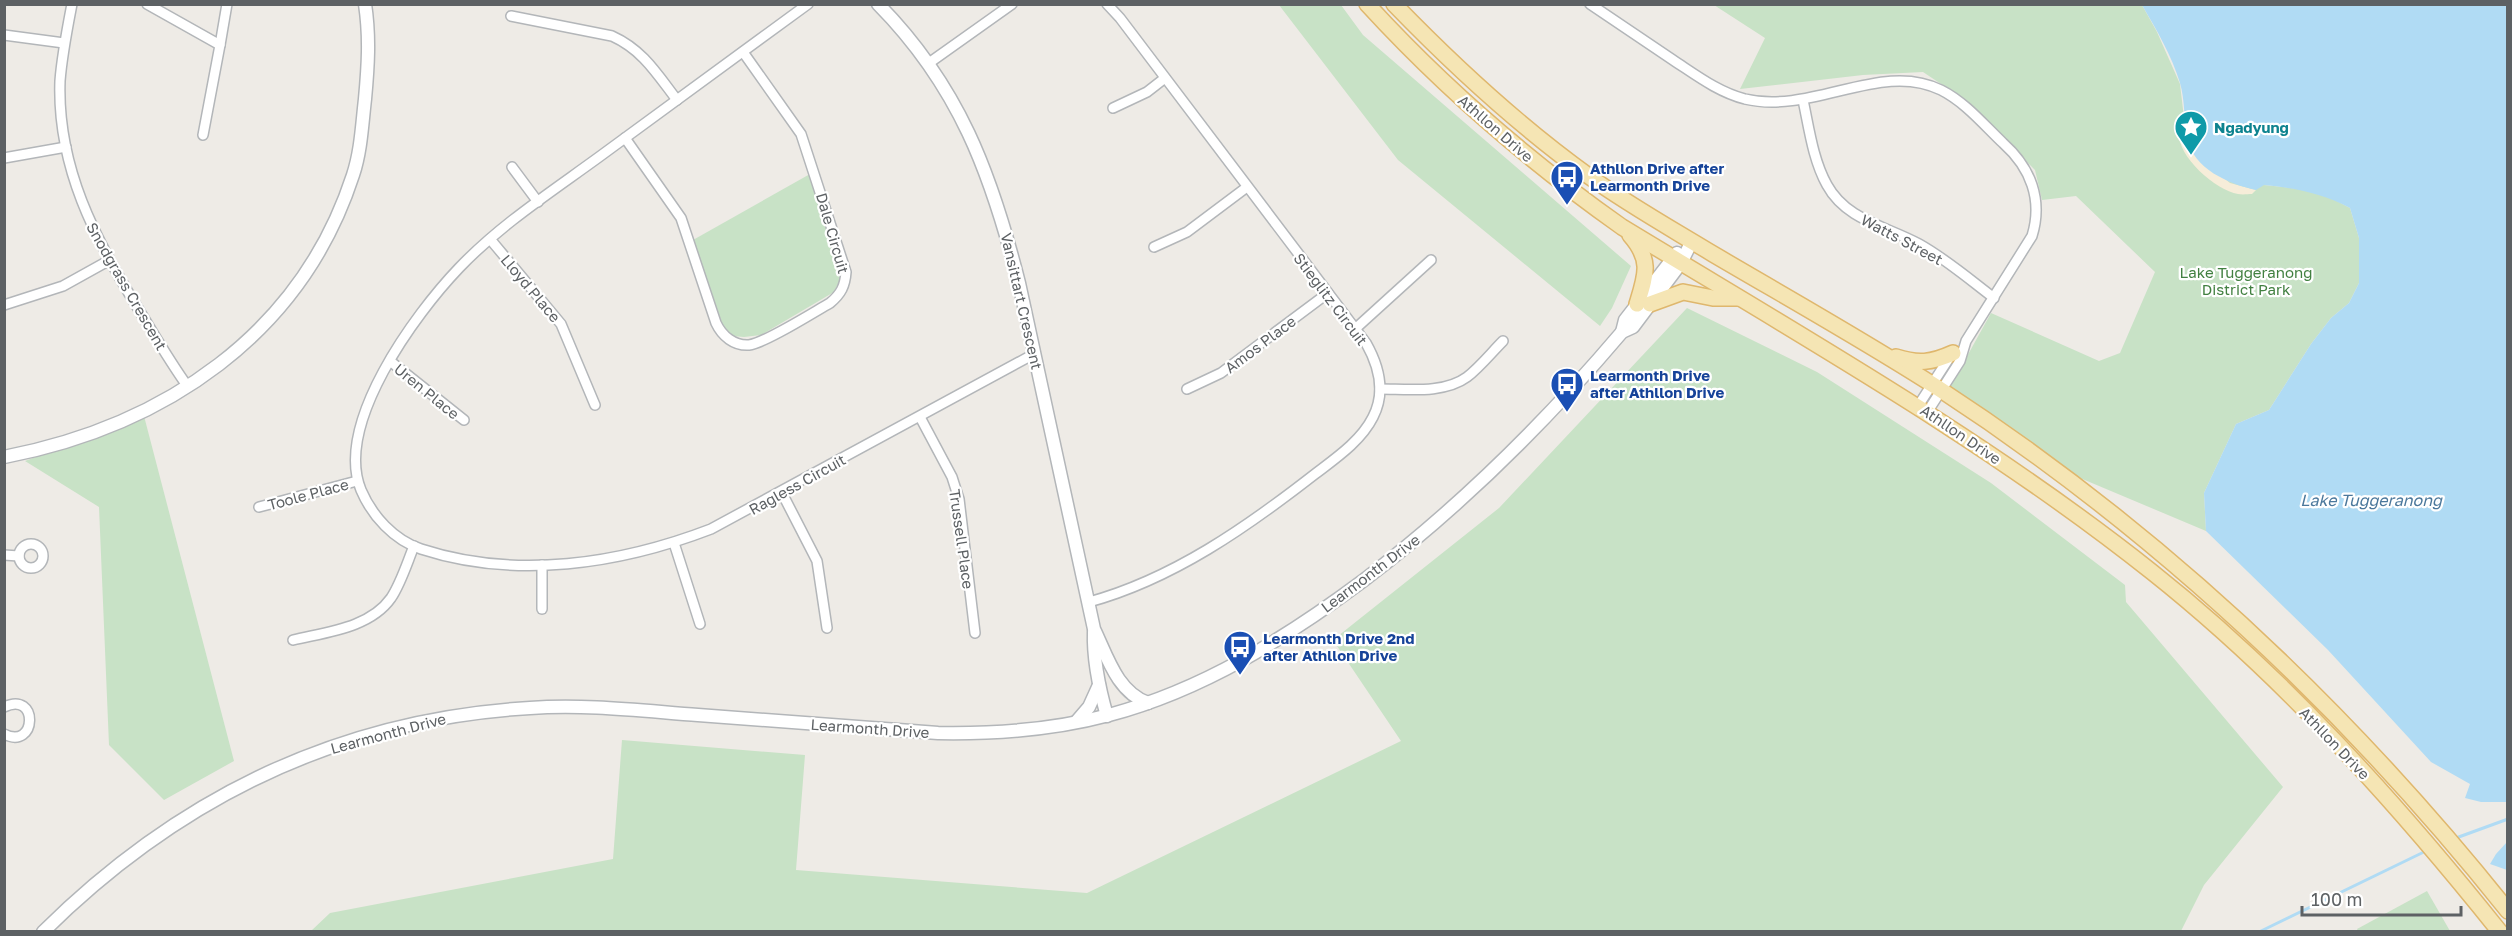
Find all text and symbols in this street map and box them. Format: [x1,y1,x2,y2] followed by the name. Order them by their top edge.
[1455,91,1537,166] street label: Athllon Drive
[2173,109,2209,156] place icon: Ngadyung
[2214,118,2289,136] place label: Ngadyung
[1549,159,1585,206] bus stop icon: Athllon Drive after Learmonth Drive
[1590,159,1724,194] place label: Athllon Drive after Learmonth Drive
[813,190,853,276] street label: Dale Circuit
[1858,210,1946,268] street label: Watts Street
[83,219,171,353] street label: Snodgrass Crescent
[998,231,1046,371] street label: Vansittart Crescent
[1290,249,1372,349] street label: Stieglitz Circuit
[497,250,565,326] street label: Lloyd Place
[2180,263,2312,298] park label: Lake Tuggeranong District Park
[1221,311,1299,376] street label: Amos Place
[391,359,463,423] street label: Uren Place
[1549,366,1585,413] bus stop icon: Learmonth Drive after Athllon Drive
[1590,366,1724,401] place label: Learmonth Drive after Athllon Drive
[1917,400,2005,468] street label: Athllon Drive
[745,450,849,518] street label: Ragless Circuit
[266,474,351,513] street label: Toole Place
[946,488,978,590] street label: Trussell Place
[2300,490,2443,510] water label: Lake Tuggeranong
[1317,530,1423,616] street label: Learmonth Drive
[1222,629,1258,676] bus stop icon: Learmonth Drive 2nd after Athllon Drive
[1263,629,1414,664] place label: Learmonth Drive 2nd after Athllon Drive
[2296,703,2374,783] street label: Athllon Drive
[328,709,448,757] street label: Learmonth Drive
[810,715,930,741] street label: Learmonth Drive
[2302,879,2461,917] scale bar
[2311,888,2362,910] text: 100 m

